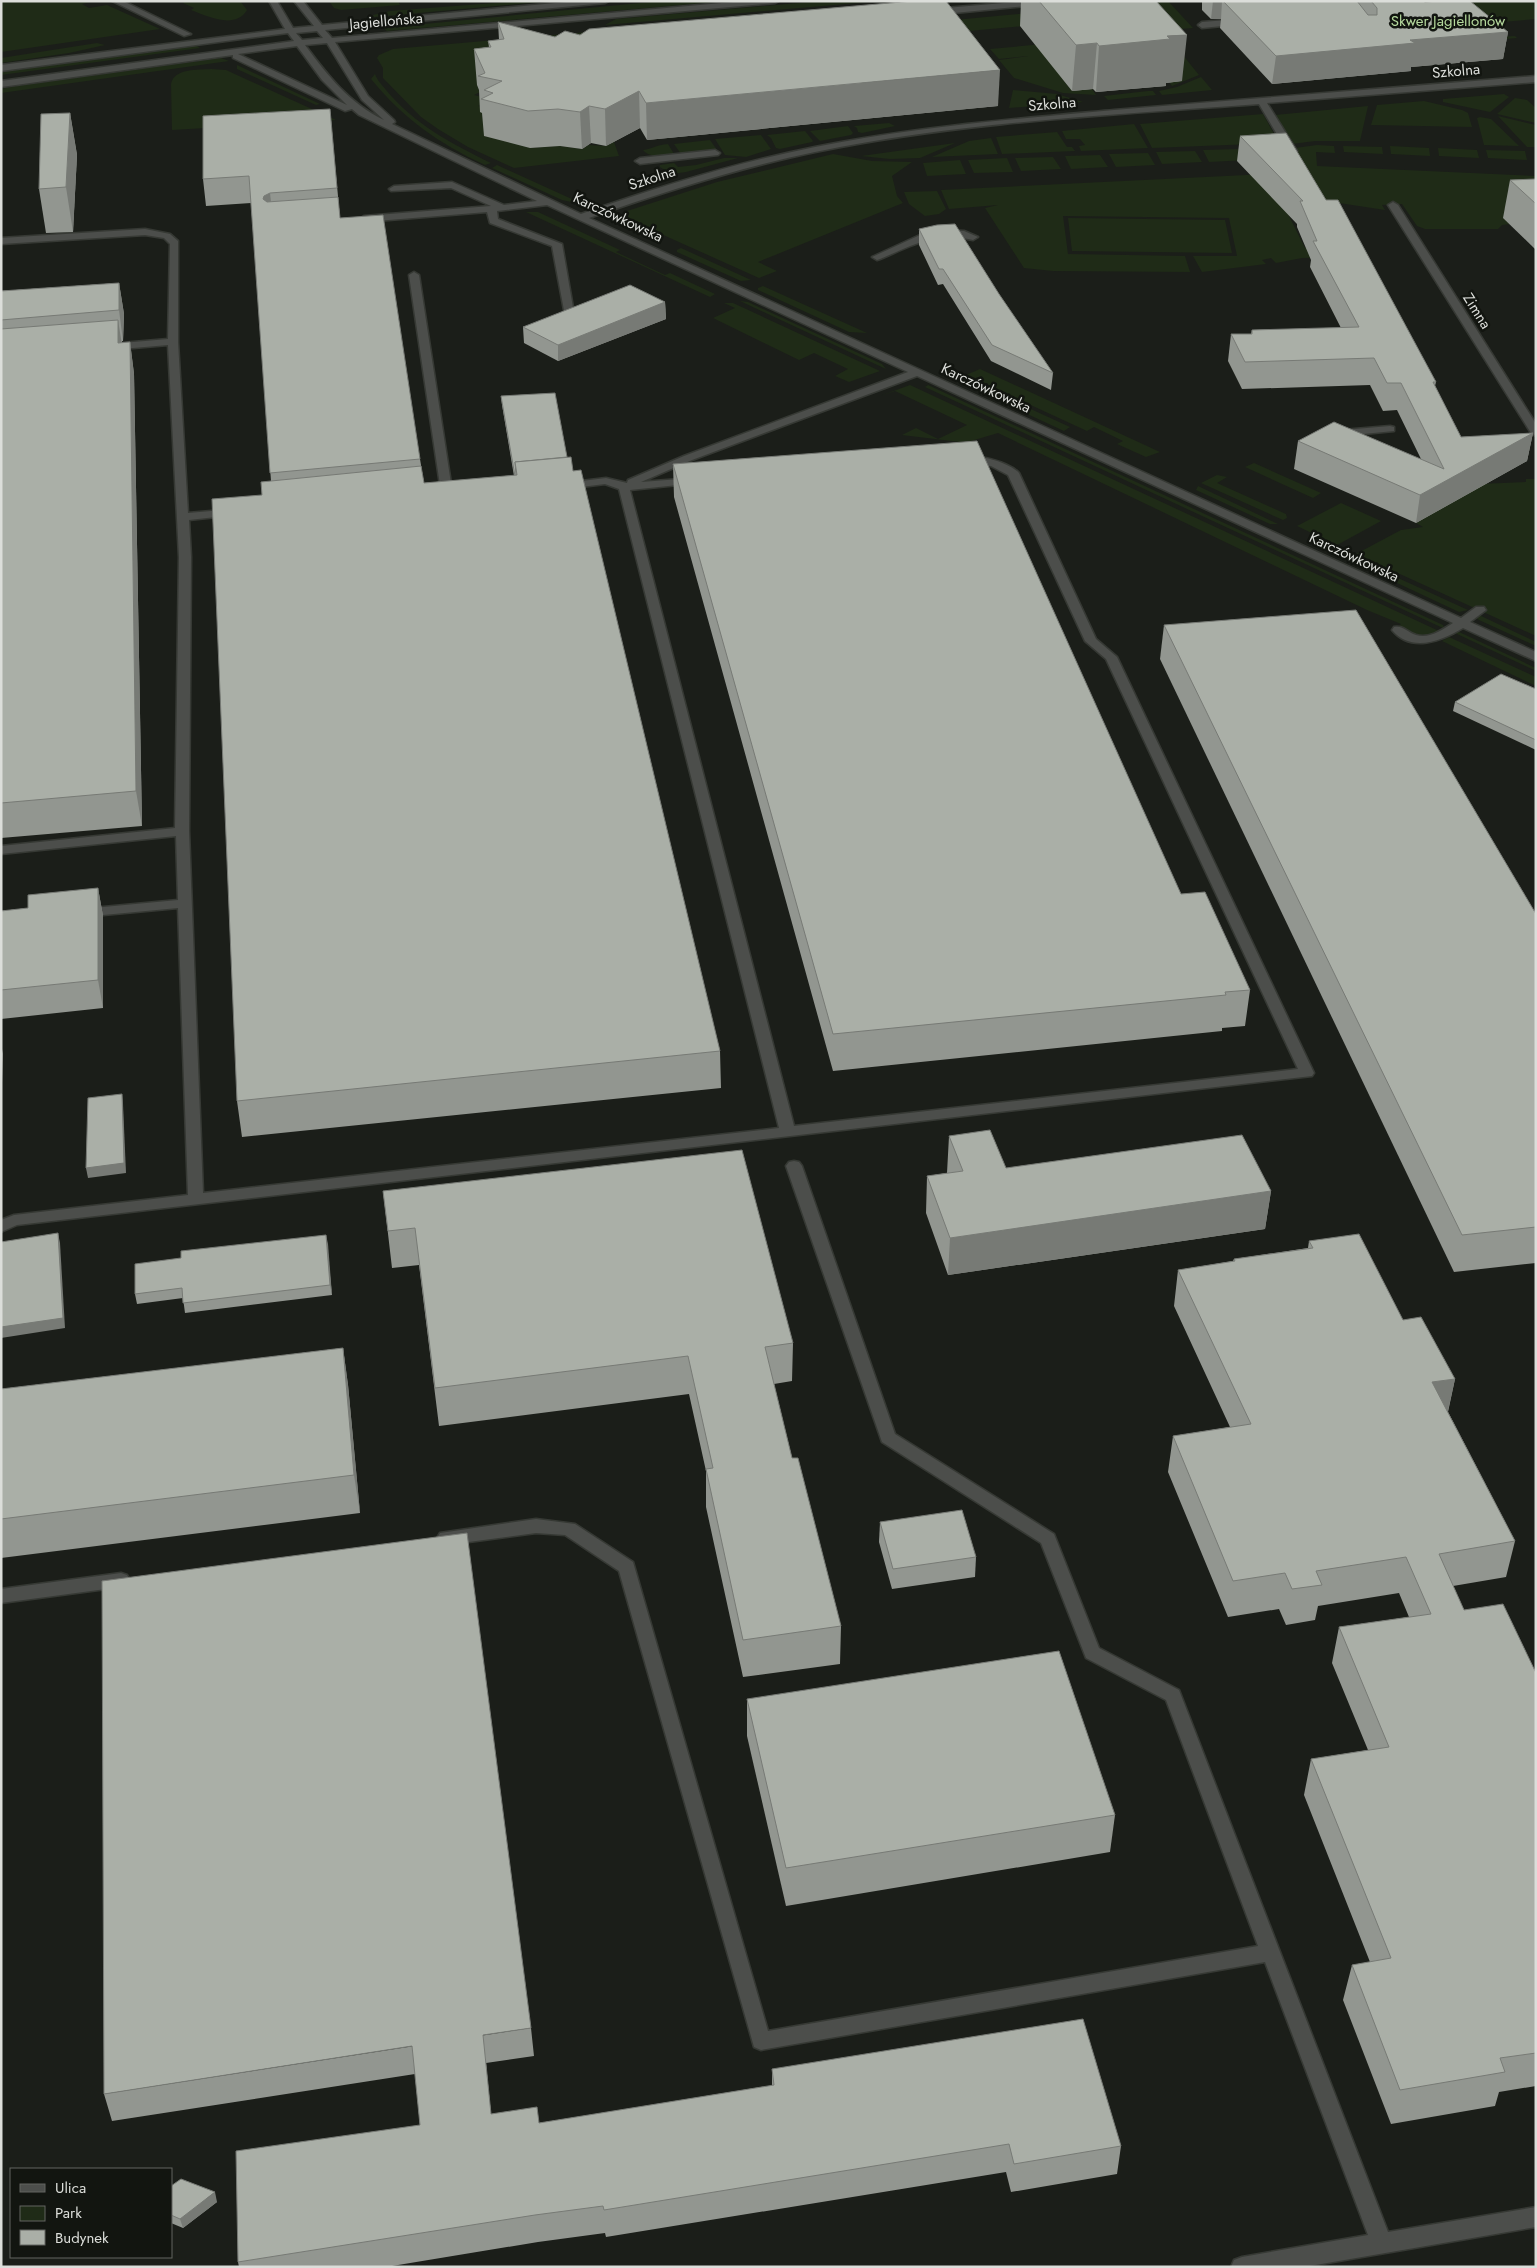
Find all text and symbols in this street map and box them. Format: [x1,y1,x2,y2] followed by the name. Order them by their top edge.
[346,7,424,35] street label: Jagiellońska
[1391,10,1506,32] park label: Skwer Jagiellonów
[1431,58,1481,84] street label: Szkolna
[1027,91,1077,117] street label: Szkolna
[626,160,678,196] street label: Szkolna
[569,187,667,247] street label: Karczówkowska
[1457,289,1497,333] street label: Zimna
[937,358,1035,418] street label: Karczówkowska
[1305,527,1403,587] street label: Karczówkowska
[10,2168,172,2258] legend
[55,2177,86,2199] text: Ulica
[55,2202,82,2224] text: Park
[55,2227,109,2249] text: Budynek

